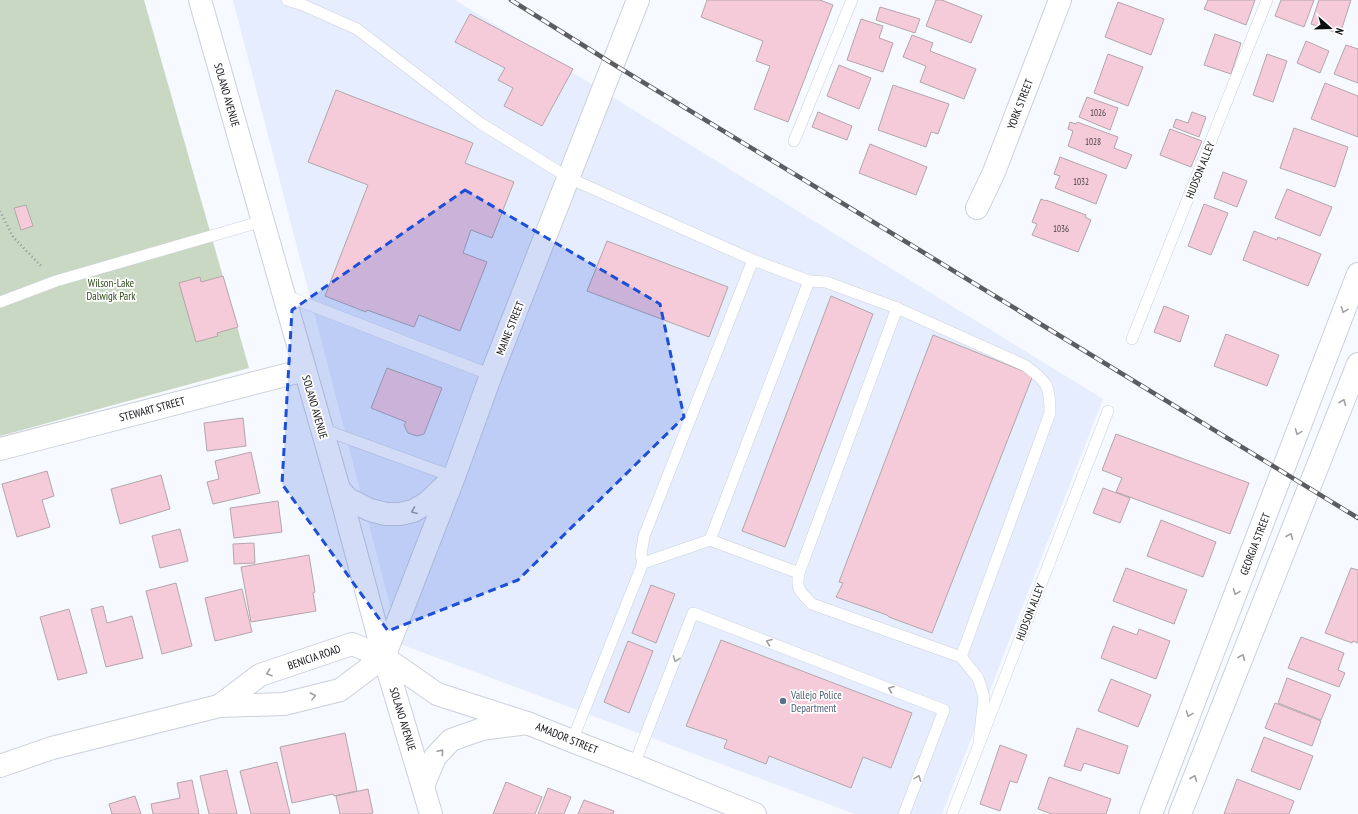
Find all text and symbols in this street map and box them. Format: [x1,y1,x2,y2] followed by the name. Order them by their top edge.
[1310,8,1350,48] north arrow
[1332,26,1347,37] text: N
[211,62,243,129] street label: SOLANO AVENUE
[1004,77,1036,131] street label: YORK STREET
[1090,107,1106,118] house number: 1026
[1085,136,1101,147] house number: 1028
[1182,139,1218,201] street label: HUDSON ALLEY
[1073,176,1089,187] house number: 1032
[1053,223,1069,234] house number: 1036
[86,276,136,303] park label: Wilson-Lake Dalwigk Park
[493,299,527,357] street label: MAINE STREET
[1341,307,1349,314] one-way arrow
[299,374,331,441] street label: SOLANO AVENUE
[118,393,187,425] street label: STEWART STREET
[1338,399,1346,407] one-way arrow
[1295,428,1303,435] one-way arrow
[410,506,417,514] one-way arrow
[1237,511,1273,577] street label: GEORGIA STREET
[1285,533,1293,541] one-way arrow
[1013,581,1047,643] street label: HUDSON ALLEY
[1233,589,1241,596] one-way arrow
[766,639,773,647] one-way arrow
[286,641,342,673] street label: BENICIA ROAD
[1237,653,1245,661] one-way arrow
[672,655,680,662] one-way arrow
[265,668,272,676] one-way arrow
[387,686,419,753] street label: SOLANO AVENUE
[887,686,894,694] one-way arrow
[790,688,842,715] place label: Vallejo Police Department
[310,693,316,701] one-way arrow
[778,696,788,706] marker: Vallejo Police Department
[1186,710,1194,717] one-way arrow
[534,719,600,757] street label: AMADOR STREET
[436,749,443,756] one-way arrow
[913,774,921,781] one-way arrow
[1189,774,1197,782] one-way arrow

